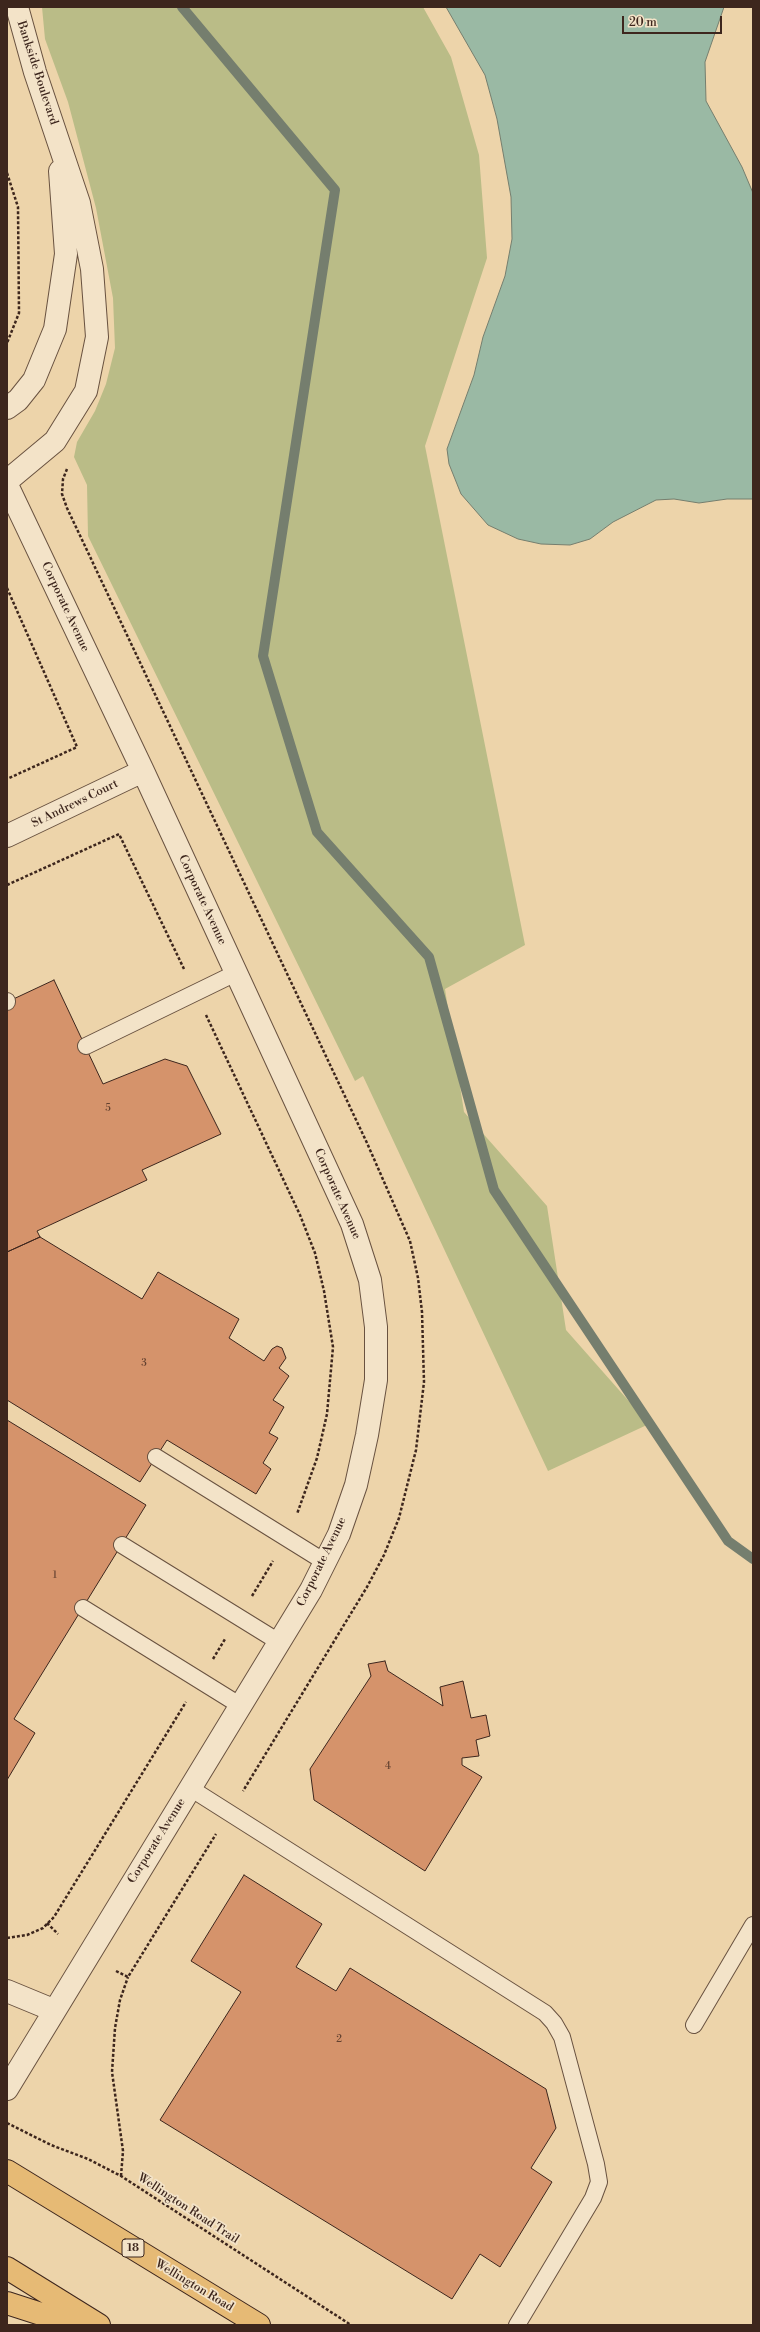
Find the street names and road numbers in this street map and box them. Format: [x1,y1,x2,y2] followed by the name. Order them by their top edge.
[13,19,61,127] street label: Bankside Boulevard
[38,560,92,654] street label: Corporate Avenue
[29,777,121,831] street label: St Andrews Court
[175,853,229,947] street label: Corporate Avenue
[311,1146,363,1242] street label: Corporate Avenue
[294,1515,350,1609] street label: Corporate Avenue
[125,1796,189,1886] street label: Corporate Avenue
[135,2171,241,2247] street label: Wellington Road Trail
[122,2239,144,2257] road number: 18
[152,2257,236,2315] street label: Wellington Road

